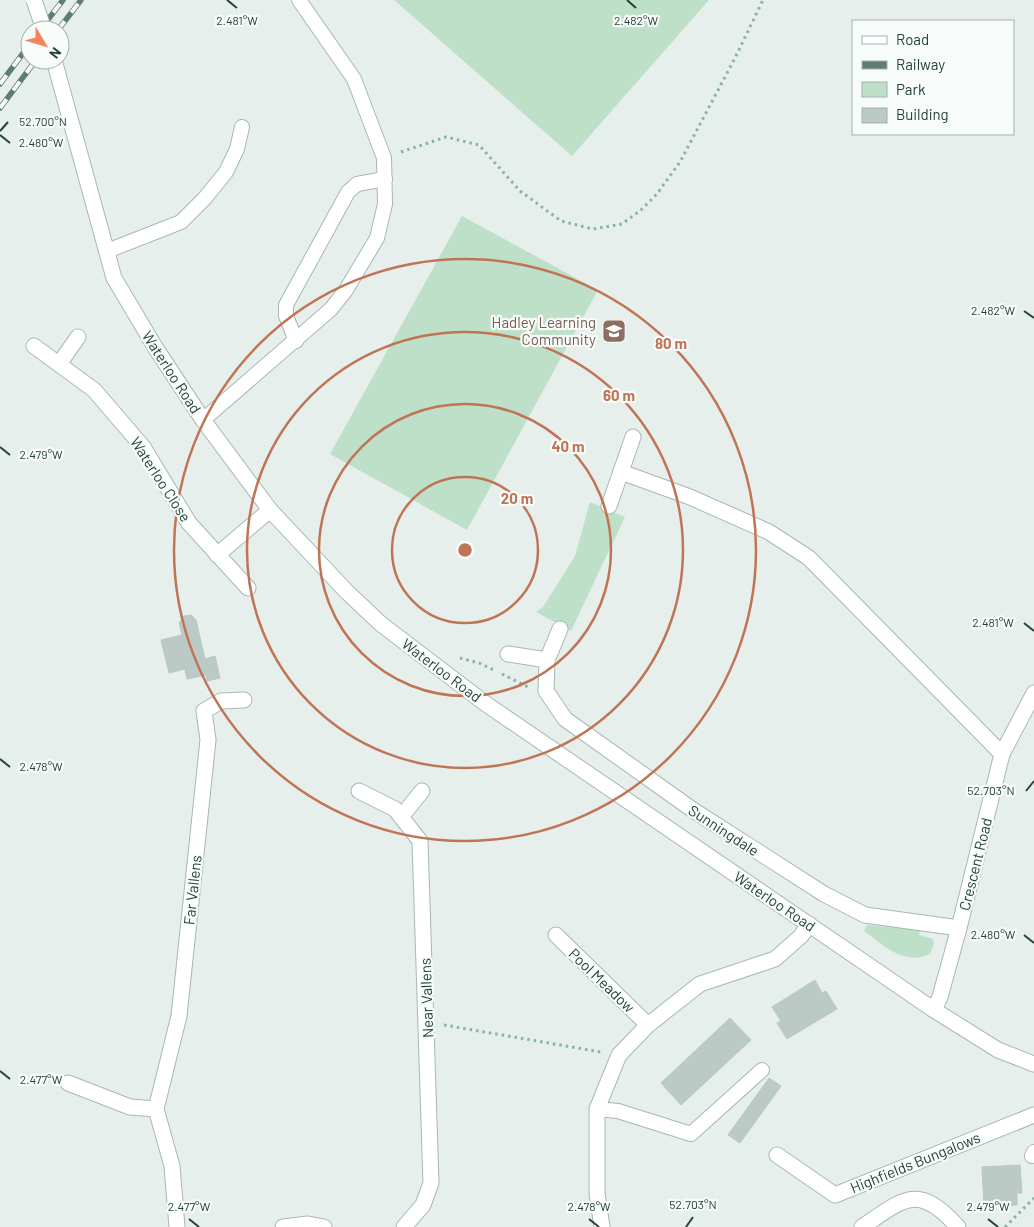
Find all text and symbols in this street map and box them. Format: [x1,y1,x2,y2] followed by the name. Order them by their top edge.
[216,13,258,27] text: 2.481°W
[614,13,659,27] text: 2.482°W
[20,20,70,70] north arrow
[852,20,1014,135] legend
[896,30,929,48] text: Road
[46,44,65,62] text: N
[896,55,945,73] text: Railway
[896,80,926,98] text: Park
[896,105,949,123] text: Building
[19,114,67,128] text: 52.700°N
[19,135,64,149] text: 2.480°W
[971,303,1016,317] text: 2.482°W
[492,313,596,348] place label: Hadley Learning Community
[601,318,627,344] school or university icon: Hadley Learning Community
[139,327,205,417] street label: Waterloo Road
[655,334,687,352] text: 80 m
[603,386,635,404] text: 60 m
[127,433,195,525] street label: Waterloo Close
[551,437,585,455] text: 40 m
[19,447,63,461] text: 2.479°W
[501,489,533,507] text: 20 m
[456,541,474,559] centre of rings
[972,615,1014,629] text: 2.481°W
[399,634,485,706] street label: Waterloo Road
[19,759,63,773] text: 2.478°W
[967,783,1015,797] text: 52.703°N
[685,801,763,859] street label: Sunningdale
[955,816,995,912] street label: Crescent Road
[179,854,205,926] street label: Far Vallens
[731,867,819,935] street label: Waterloo Road
[971,927,1016,941] text: 2.480°W
[565,944,639,1016] street label: Pool Meadow
[416,958,436,1038] street label: Near Vallens
[20,1072,63,1086] text: 2.477°W
[847,1128,983,1196] street label: Highfields Bungalows
[669,1197,717,1211] text: 52.703°N
[168,1199,211,1213] text: 2.477°W
[567,1199,611,1213] text: 2.478°W
[966,1199,1010,1213] text: 2.479°W

